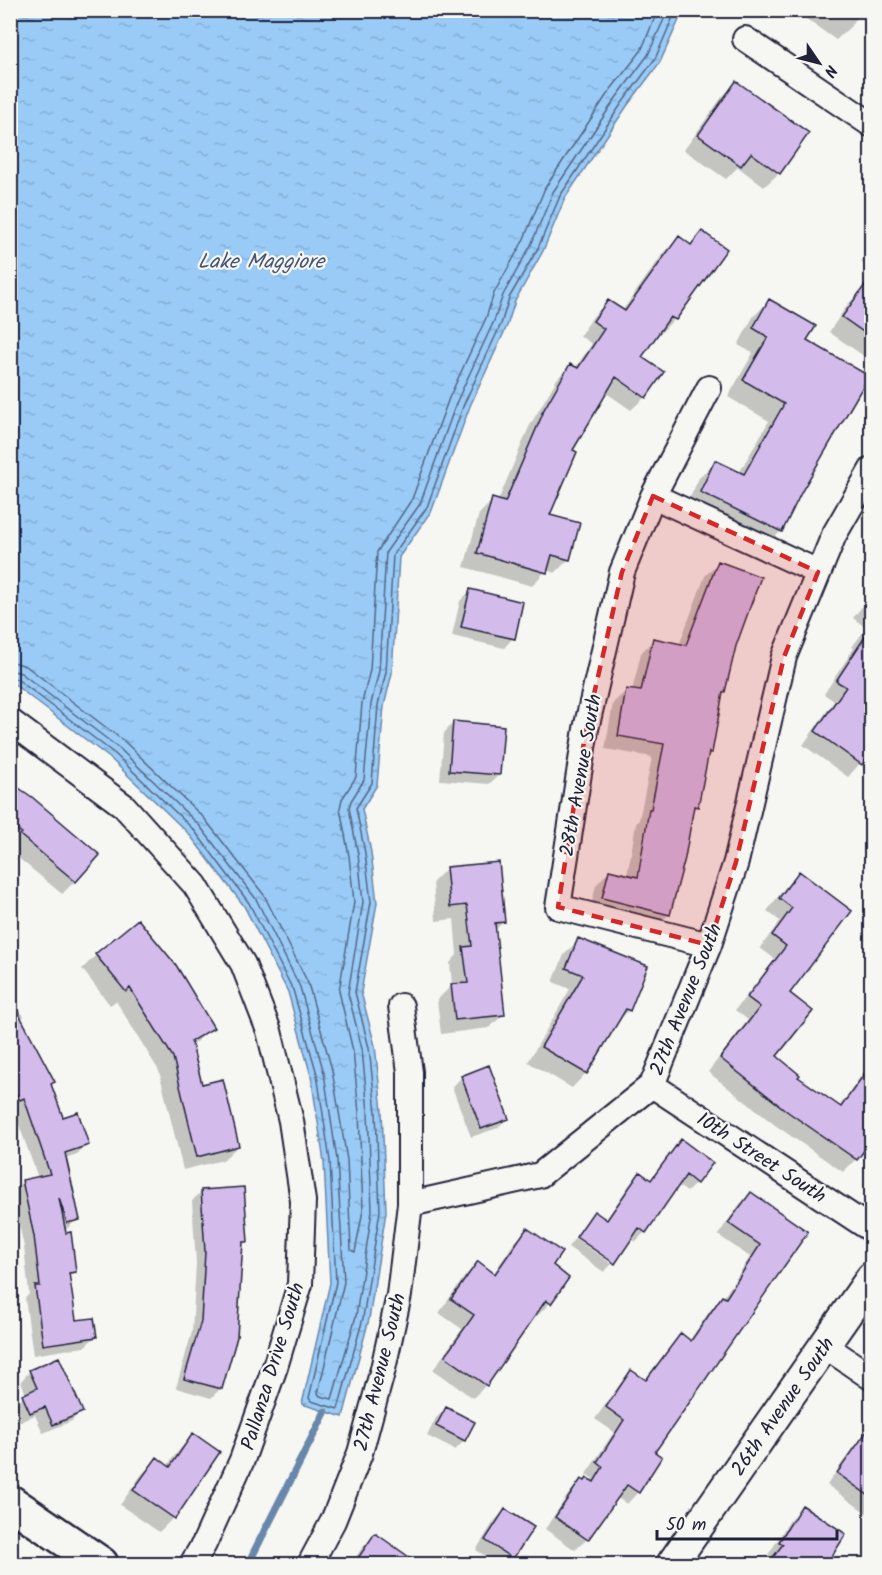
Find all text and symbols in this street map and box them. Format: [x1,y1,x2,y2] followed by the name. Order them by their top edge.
[789,33,849,93] north arrow
[817,59,843,82] text: N
[198,246,327,279] water label: Lake Maggiore
[552,691,612,859] street label: 28th Avenue South
[642,919,732,1081] street label: 27th Avenue South
[690,1105,832,1213] street label: 10th Street South
[233,1279,315,1454] street label: Pallanza Drive South
[346,1290,416,1455] street label: 27th Avenue South
[724,1331,844,1483] street label: 26th Avenue South
[657,1503,837,1541] scale bar
[666,1511,706,1540] text: 50 m

